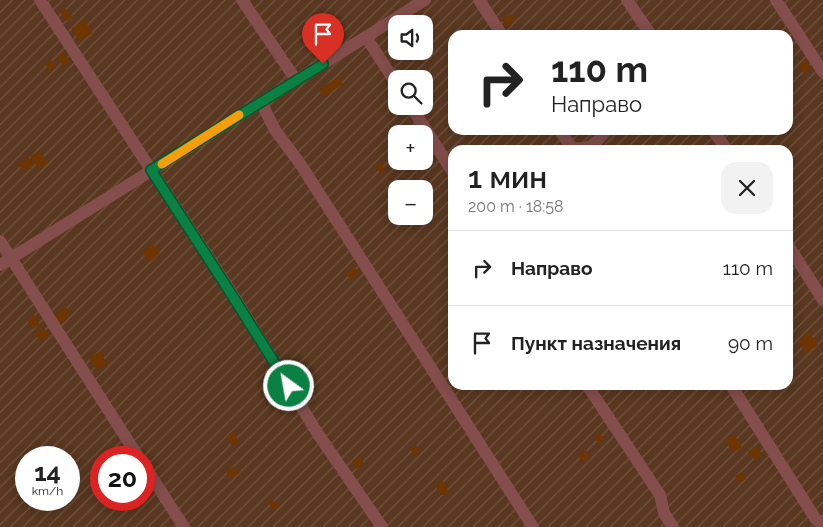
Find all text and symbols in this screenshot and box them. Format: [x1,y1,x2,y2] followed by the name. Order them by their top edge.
[302,13,344,64] pin
[388,15,433,225] map controls
[388,15,433,60] button: sound
[309,20,337,48] icon: arrive
[551,49,648,90] text: 110 m
[468,50,533,115] icon: right
[388,70,433,115] button: search
[551,91,642,117] text: Направо
[388,125,433,170] button: +
[468,160,547,195] text: 1 мин
[721,162,773,214] button: close
[388,180,433,225] button: −
[468,197,563,216] text: 200 m · 18:58
[468,254,496,282] icon: right
[511,257,592,279] text: Направо
[723,257,773,279] text: 110 m
[468,329,496,357] icon: arrive
[511,332,681,354] text: Пункт назначения
[728,332,773,354] text: 90 m
[262,359,314,411] position arrow
[90,446,155,511] speed limit sign: 20
[34,457,61,487] text: 14
[32,484,63,498] text: km/h

